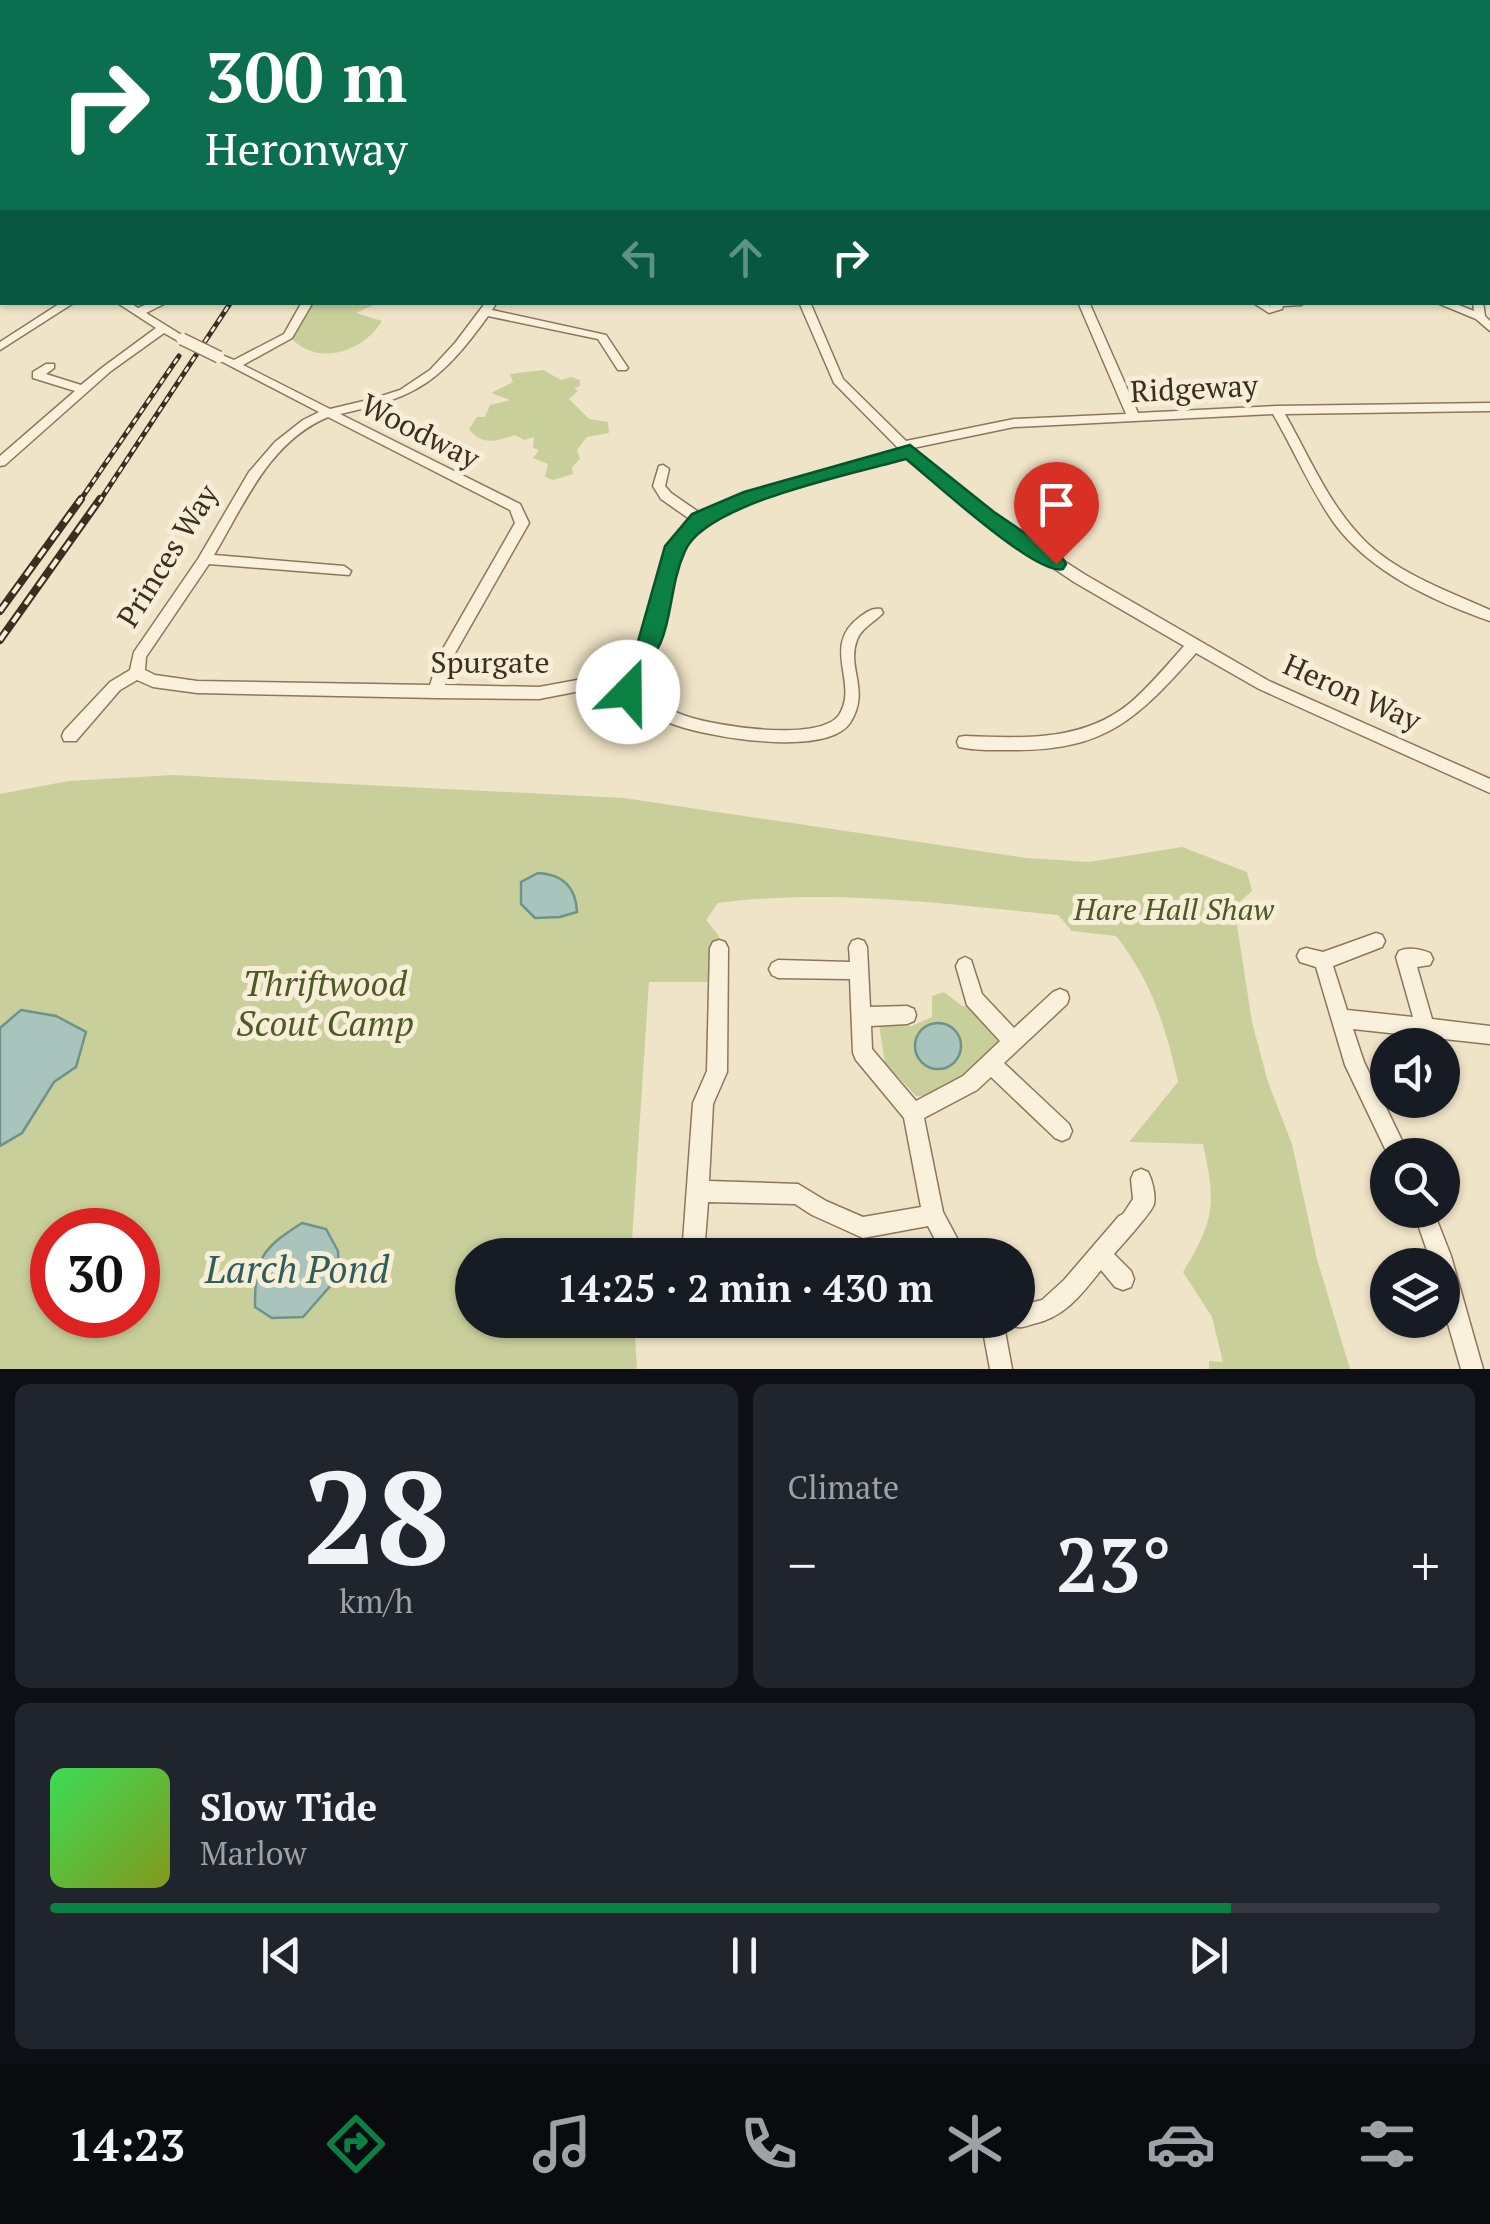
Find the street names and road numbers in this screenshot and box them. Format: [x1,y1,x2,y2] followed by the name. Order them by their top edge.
[1129,365,1260,411] street label: Ridgeway
[354,384,487,478] street label: Woodway
[107,476,227,635] street label: Princes Way
[431,642,549,682] street label: Spurgate
[1277,644,1428,740] street label: Heron Way

